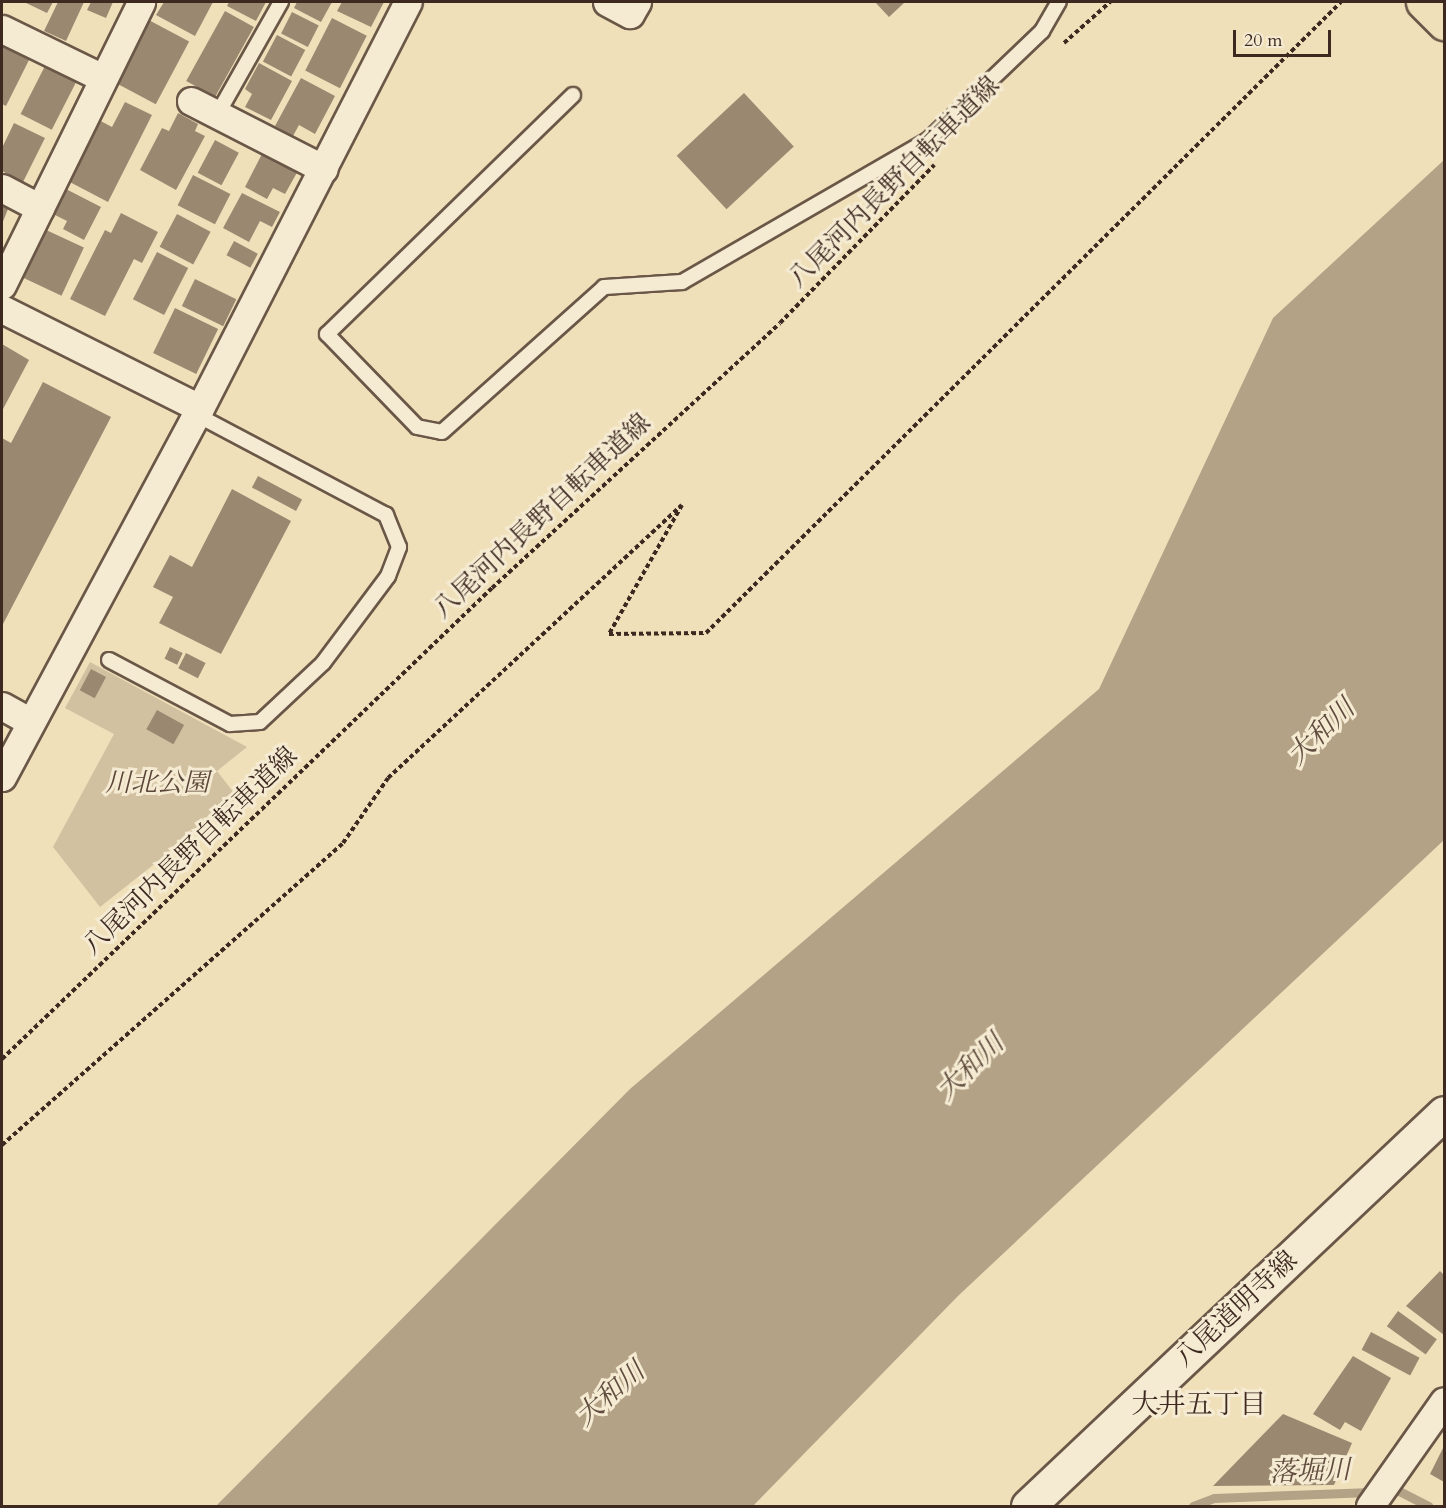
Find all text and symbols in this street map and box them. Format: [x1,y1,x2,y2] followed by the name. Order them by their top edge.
[1236,18,1334,56] scale bar
[1244,28,1283,53] text: 20 m
[782,70,1006,294] street label: 八尾河内長野自転車道線
[427,407,657,625] street label: 八尾河内長野自転車道線
[1281,692,1361,772] water label: 大和川
[76,740,304,962] street label: 八尾河内長野自転車道線
[105,767,209,799] park label: 川北公園
[930,1027,1010,1107] water label: 大和川
[1168,1244,1304,1374] street label: 八尾道明寺線
[569,1355,651,1433] water label: 大和川
[1132,1389,1266,1421] district label: 大井五丁目
[1269,1453,1351,1489] water label: 落堀川

